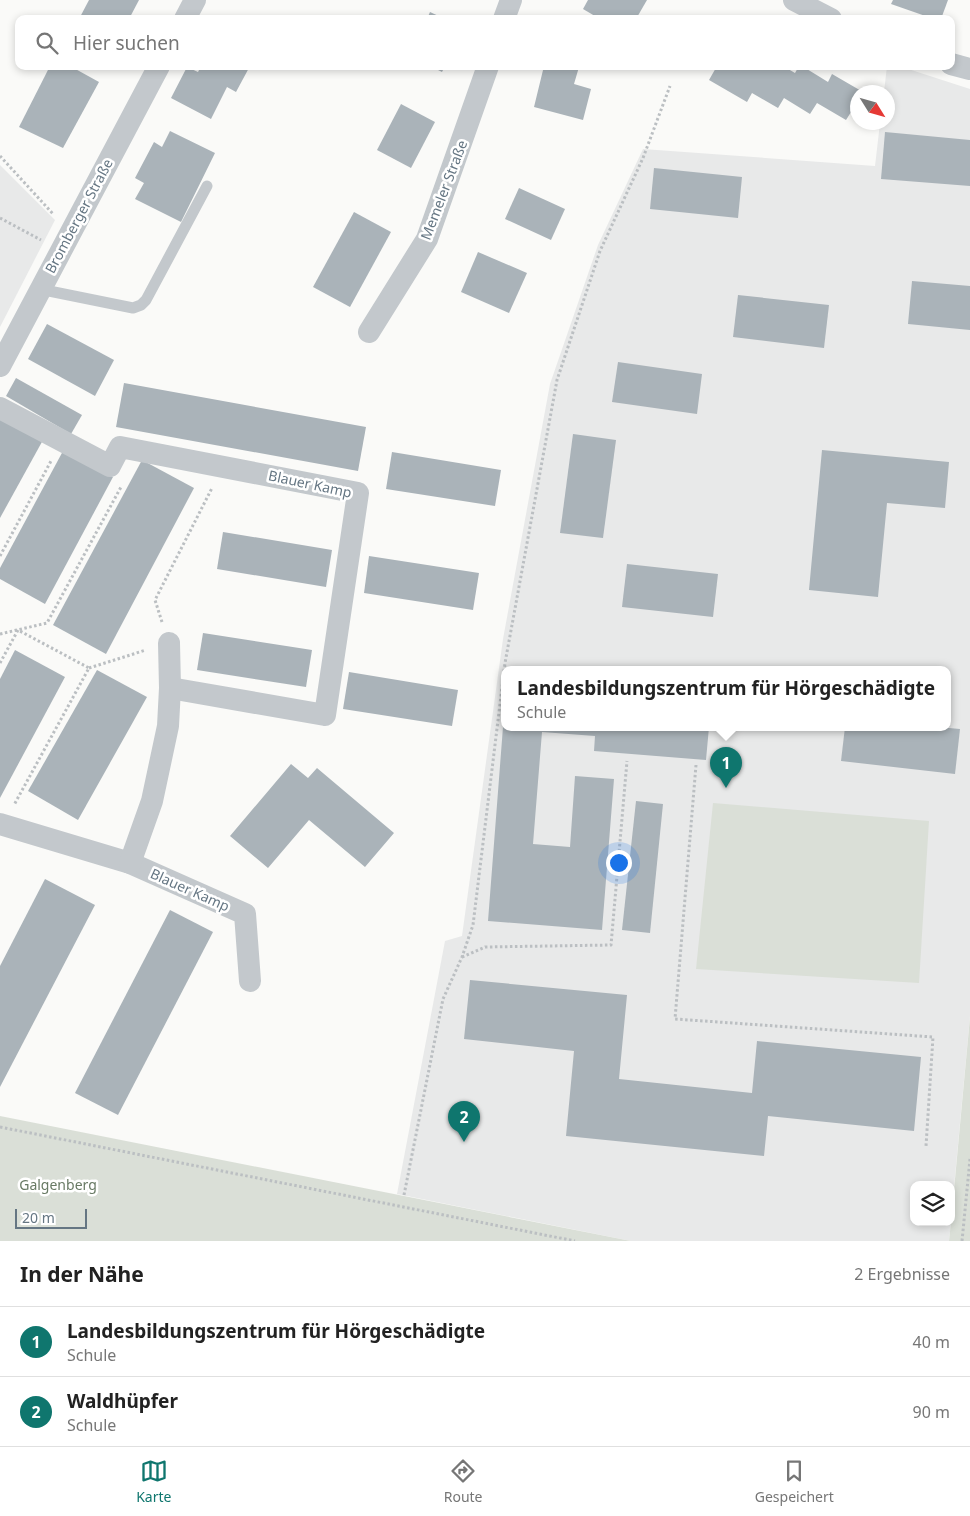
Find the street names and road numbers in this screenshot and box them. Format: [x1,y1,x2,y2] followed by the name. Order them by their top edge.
[416,137,471,242] street label: Memeler Straße
[40,155,117,276] street label: Bromberger Straße
[267,465,354,502] street label: Blauer Kamp
[148,864,233,915] street label: Blauer Kamp

